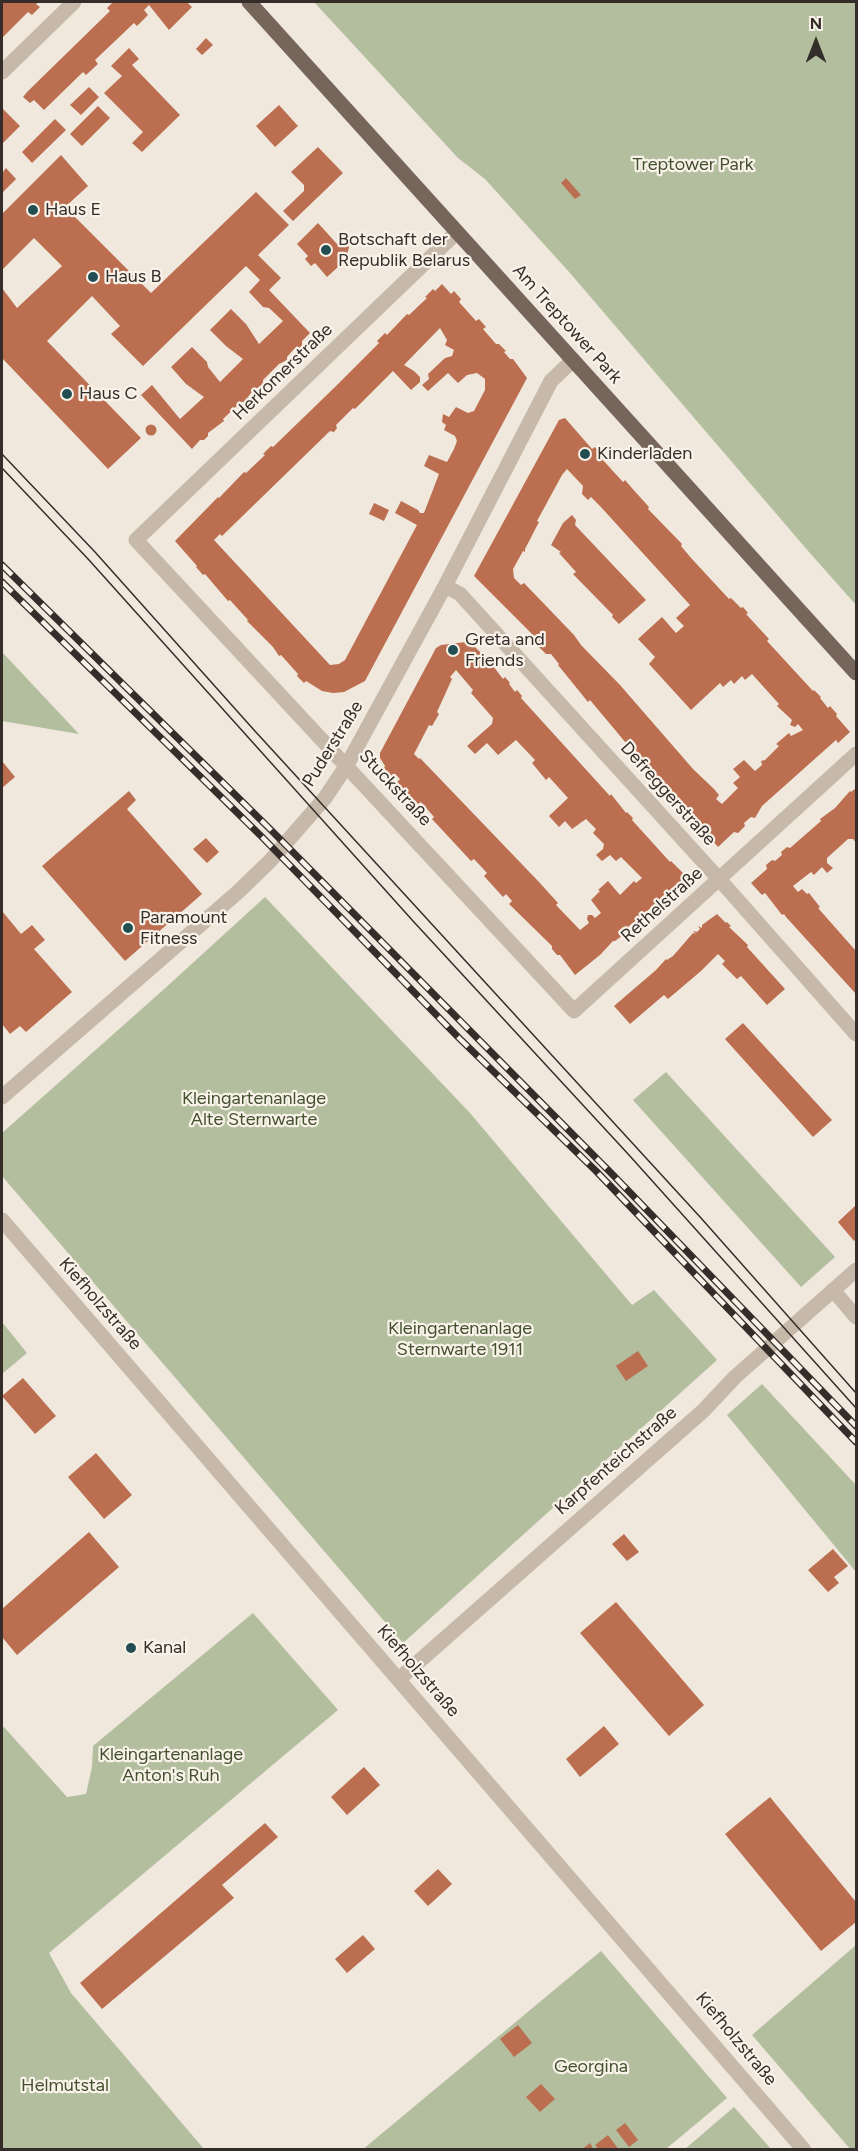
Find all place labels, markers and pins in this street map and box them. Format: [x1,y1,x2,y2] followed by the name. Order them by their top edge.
[45,199,101,221] place label: Haus E
[26,203,40,217] marker: Haus E
[338,229,470,272] place label: Botschaft der Republik Belarus
[319,243,333,257] marker: Botschaft der Republik Belarus
[105,266,162,288] place label: Haus B
[86,270,100,284] marker: Haus B
[79,383,138,405] place label: Haus C
[60,387,74,401] marker: Haus C
[597,443,692,465] place label: Kinderladen
[578,447,592,461] marker: Kinderladen
[465,629,545,672] place label: Greta and Friends
[446,643,460,657] marker: Greta and Friends
[140,907,227,950] place label: Paramount Fitness
[121,921,135,935] marker: Paramount Fitness
[143,1637,186,1659] place label: Kanal
[124,1641,138,1655] marker: Kanal

